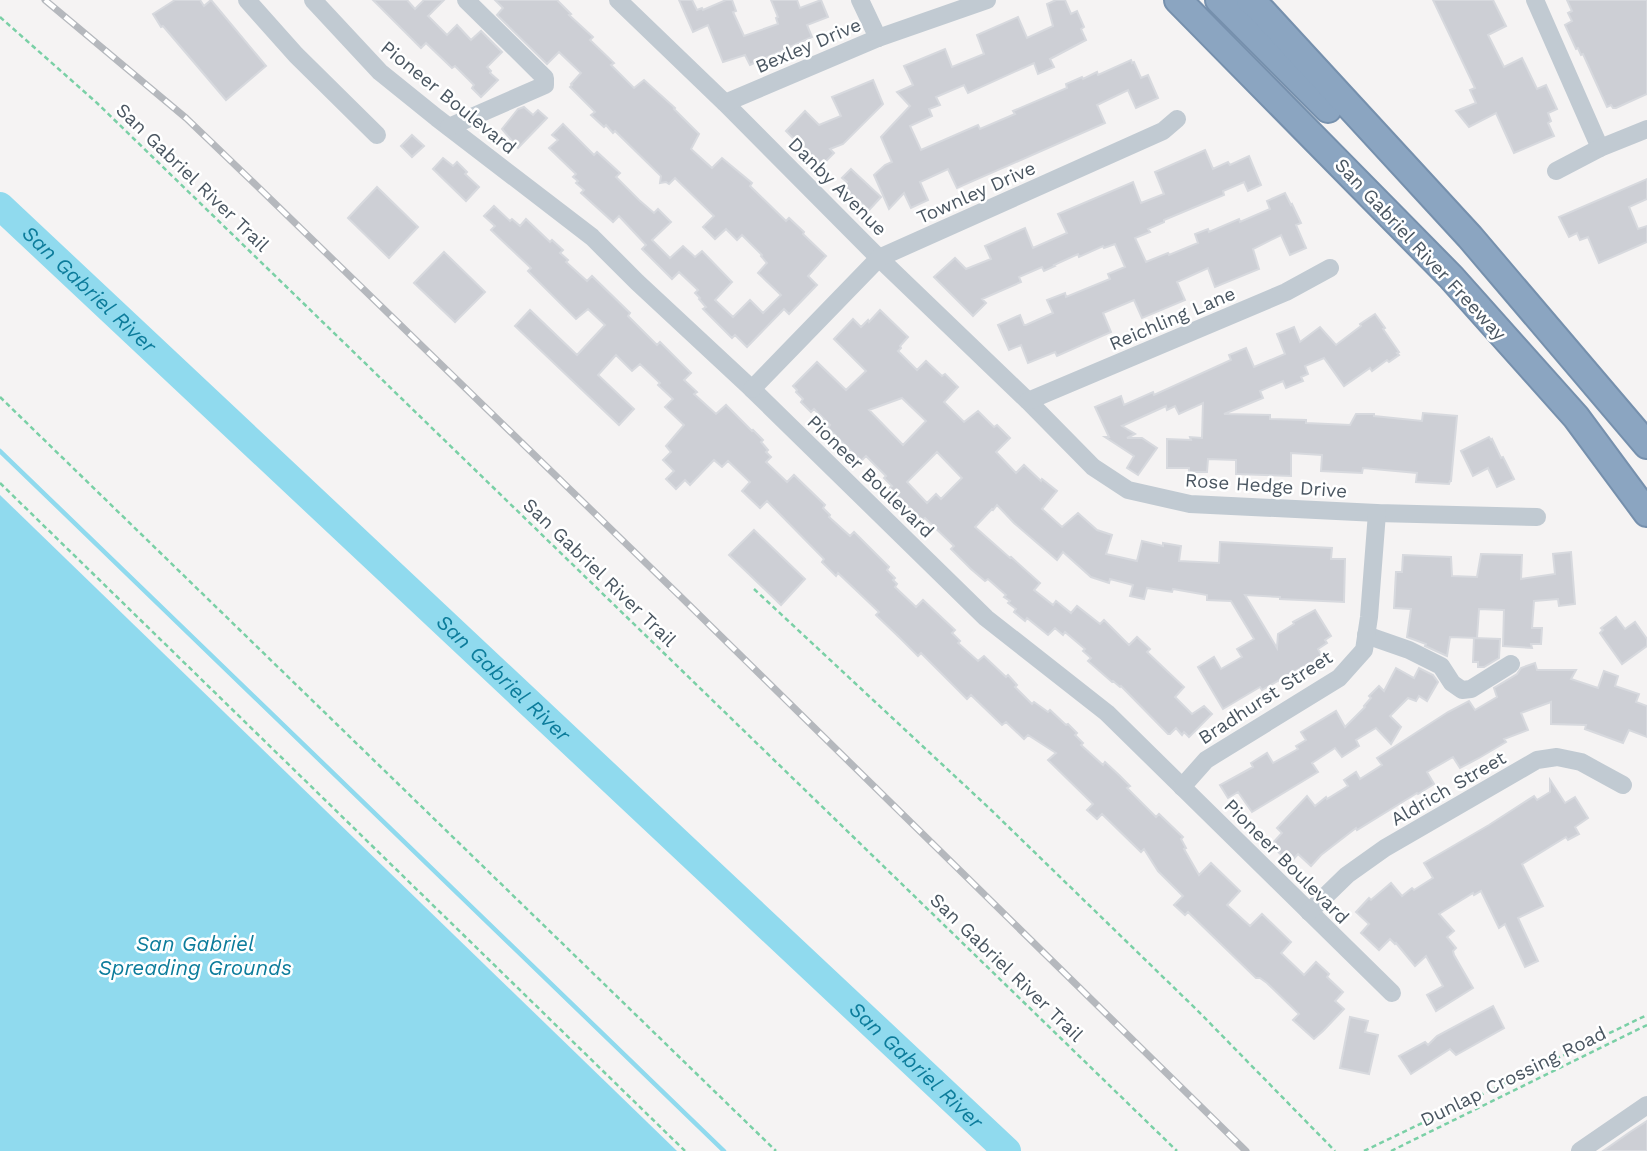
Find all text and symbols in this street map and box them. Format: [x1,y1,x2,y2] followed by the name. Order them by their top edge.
[752,13,864,78] street label: Bexley Drive
[376,36,521,159] street label: Pioneer Boulevard
[111,98,274,257] street label: San Gabriel River Trail
[784,132,892,240] street label: Danby Avenue
[1330,153,1511,345] street label: San Gabriel River Freeway
[913,156,1039,229] street label: Townley Drive
[17,220,162,359] water label: San Gabriel River
[1106,282,1239,355] street label: Reichling Lane
[802,410,939,543] street label: Pioneer Boulevard
[1184,468,1348,503] street label: Rose Hedge Drive
[518,493,681,652] street label: San Gabriel River Trail
[431,609,576,747] water label: San Gabriel River
[1194,646,1337,749] street label: Bradhurst Street
[1387,746,1510,831] street label: Aldrich Street
[1219,794,1354,929] street label: Pioneer Boulevard
[925,888,1088,1047] street label: San Gabriel River Trail
[98,931,292,980] water label: San Gabriel Spreading Grounds
[844,996,989,1135] water label: San Gabriel River
[1417,1021,1610,1131] street label: Dunlap Crossing Road

